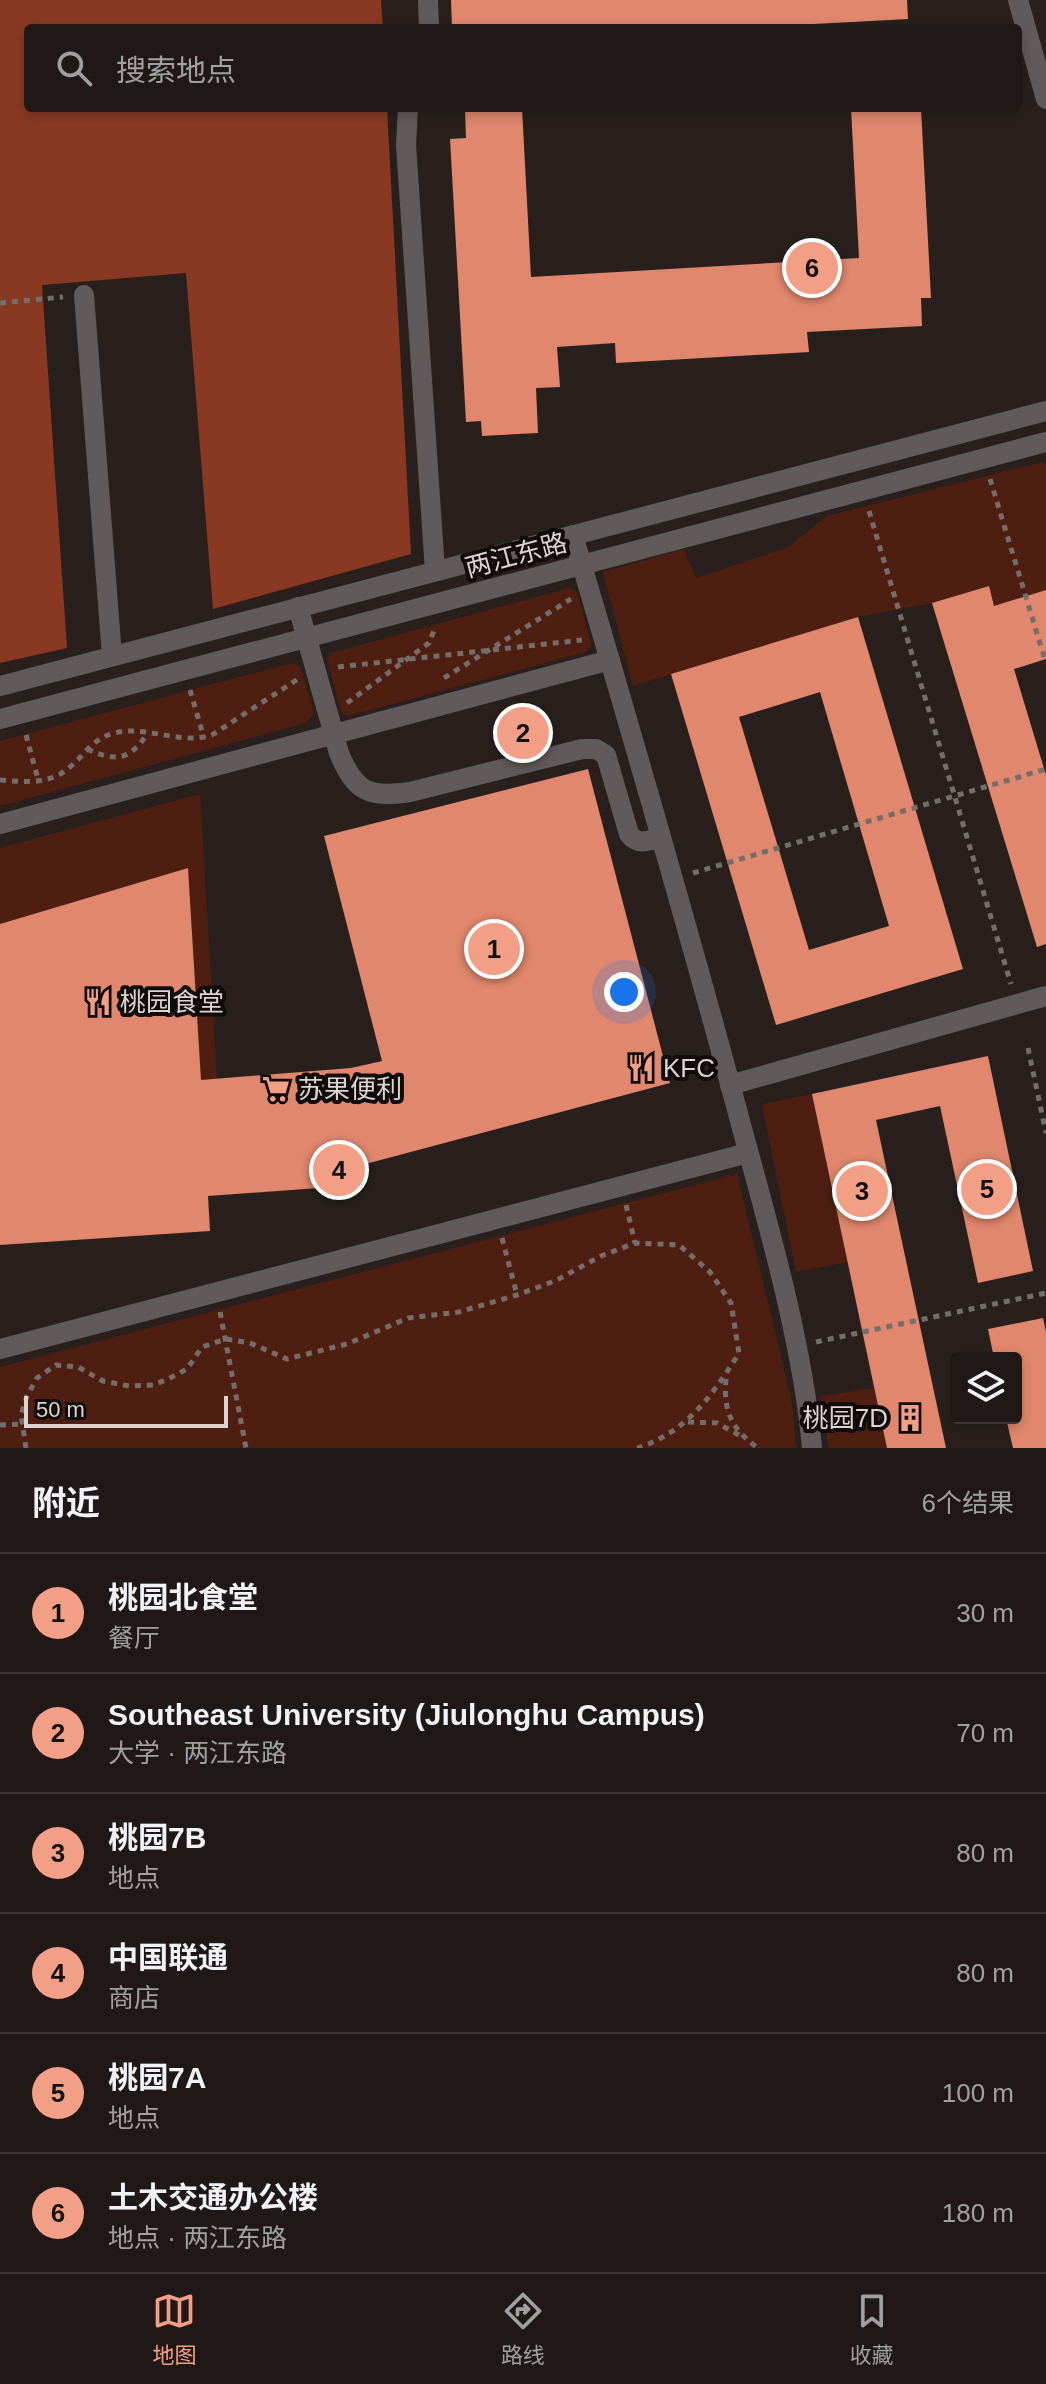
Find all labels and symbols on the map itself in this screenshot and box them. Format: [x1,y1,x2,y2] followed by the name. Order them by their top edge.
[786,238,838,298] pin: 6
[462,527,570,583] street label: 两江东路
[497,703,549,763] pin: 2
[468,919,520,979] pin: 1
[604,972,644,1012] your location
[83,987,113,1017] restaurant icon: 桃园食堂
[120,987,224,1017] place label: 桃园食堂
[626,1053,656,1083] restaurant icon: KFC
[663,1053,715,1083] place label: KFC
[261,1074,291,1104] supermarket icon: 苏果便利
[298,1074,402,1104] place label: 苏果便利
[313,1140,365,1200] pin: 4
[961,1159,1013,1219] pin: 5
[836,1161,888,1221] pin: 3
[24,1392,228,1428] scale bar
[803,1403,888,1433] place label: 桃园7D
[895,1403,925,1433] building icon: 桃园7D

